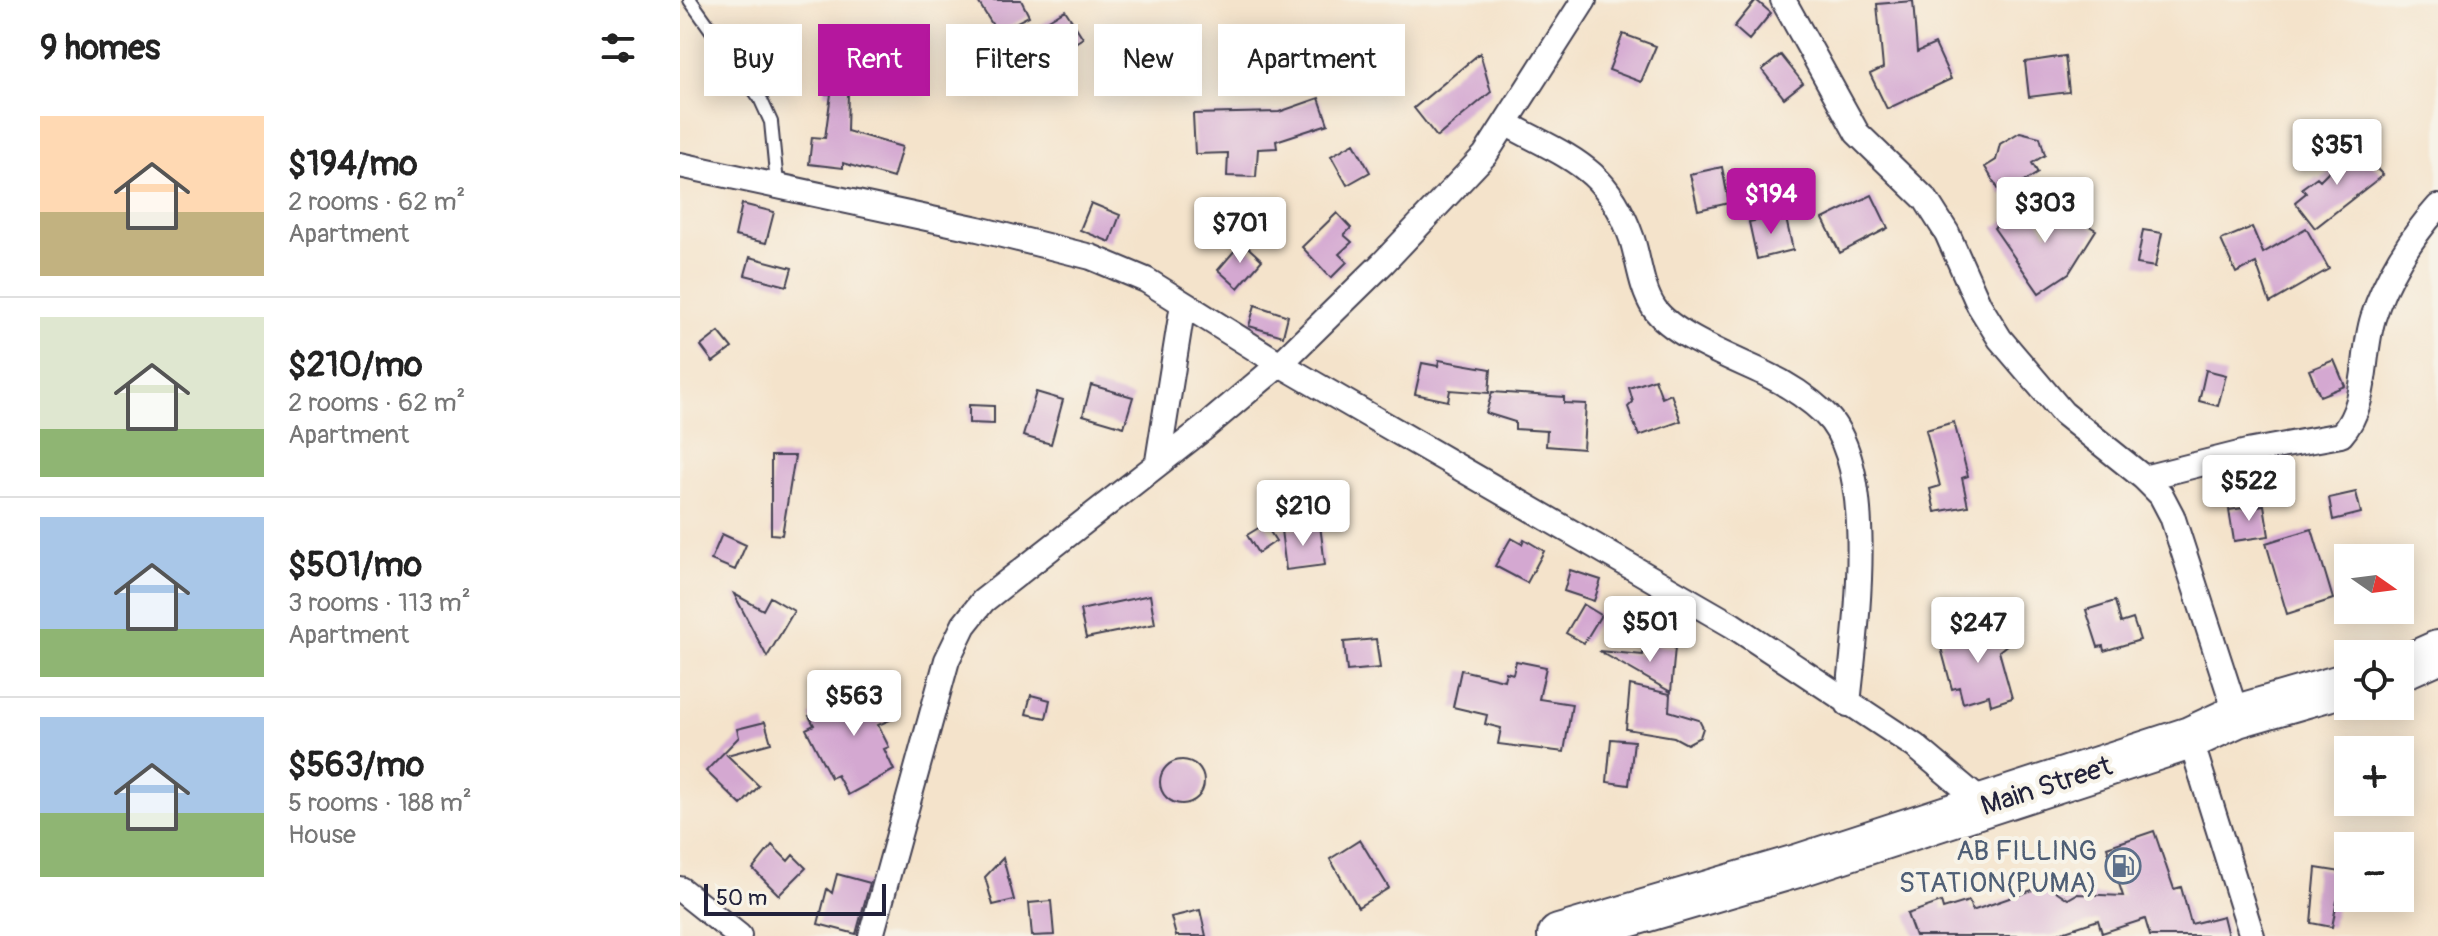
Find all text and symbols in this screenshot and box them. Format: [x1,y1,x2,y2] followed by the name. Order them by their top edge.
[704,24,802,96] chip: Buy
[818,24,930,96] chip: Rent
[946,24,1078,96] chip: Filters
[1094,24,1202,96] chip: New
[1218,24,1405,96] chip: Apartment
[596,26,640,70] icon: filters
[40,27,160,70] text: 9 homes
[2290,119,2384,187] pin: $351
[2311,129,2363,161] text: $351
[288,143,418,186] text: $194/mo
[104,148,200,244] icon: home
[1724,168,1818,236] pin: $194
[1998,177,2092,245] pin: $303
[1745,178,1797,210] text: $194
[288,186,465,218] text: 2 rooms · 62 m²
[2015,187,2075,219] text: $303
[1193,197,1287,265] pin: $701
[1212,207,1268,239] text: $701
[288,218,409,250] text: Apartment
[288,344,423,387] text: $210/mo
[104,349,200,445] icon: home
[288,387,465,419] text: 2 rooms · 62 m²
[288,419,409,451] text: Apartment
[2202,455,2296,523] pin: $522
[2220,465,2278,497] text: $522
[1256,480,1350,548] pin: $210
[1275,490,1331,522] text: $210
[288,544,422,587] text: $501/mo
[2334,544,2414,624] north arrow
[2334,544,2414,912] map controls
[104,549,200,645] icon: home
[288,587,471,619] text: 3 rooms · 113 m²
[1603,596,1697,664] pin: $501
[1931,597,2025,665] pin: $247
[1622,606,1678,638] text: $501
[1949,607,2007,639] text: $247
[288,619,409,651] text: Apartment
[2334,640,2414,720] button: locate
[807,670,901,738] pin: $563
[825,680,883,712] text: $563
[2334,736,2414,816] button: +
[288,744,424,787] text: $563/mo
[104,749,200,845] icon: home
[1977,749,2117,824] street label: Main Street
[288,787,472,819] text: 5 rooms · 188 m²
[288,819,356,851] text: House
[2334,832,2414,912] button: −
[1899,834,2097,901] place label: AB FILLING STATION(PUMA)
[2104,847,2142,885] fuel station icon: AB FILLING STATION(PUMA)
[704,880,886,916] scale bar
[716,884,767,912] text: 50 m

